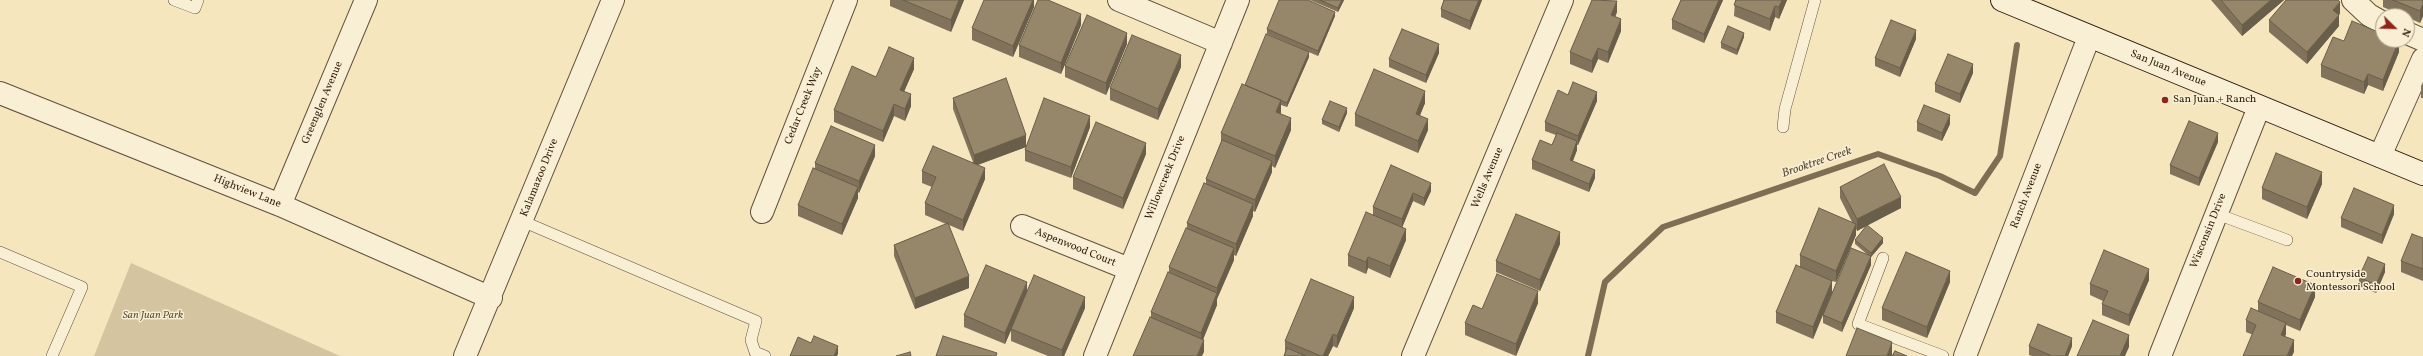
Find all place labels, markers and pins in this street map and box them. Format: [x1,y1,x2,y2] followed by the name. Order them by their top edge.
[2173,93,2256,107] place label: San Juan + Ranch
[2160,95,2170,105] marker: San Juan + Ranch
[2306,268,2395,294] place label: Countryside Montessori School
[2293,276,2303,286] marker: Countryside Montessori School

